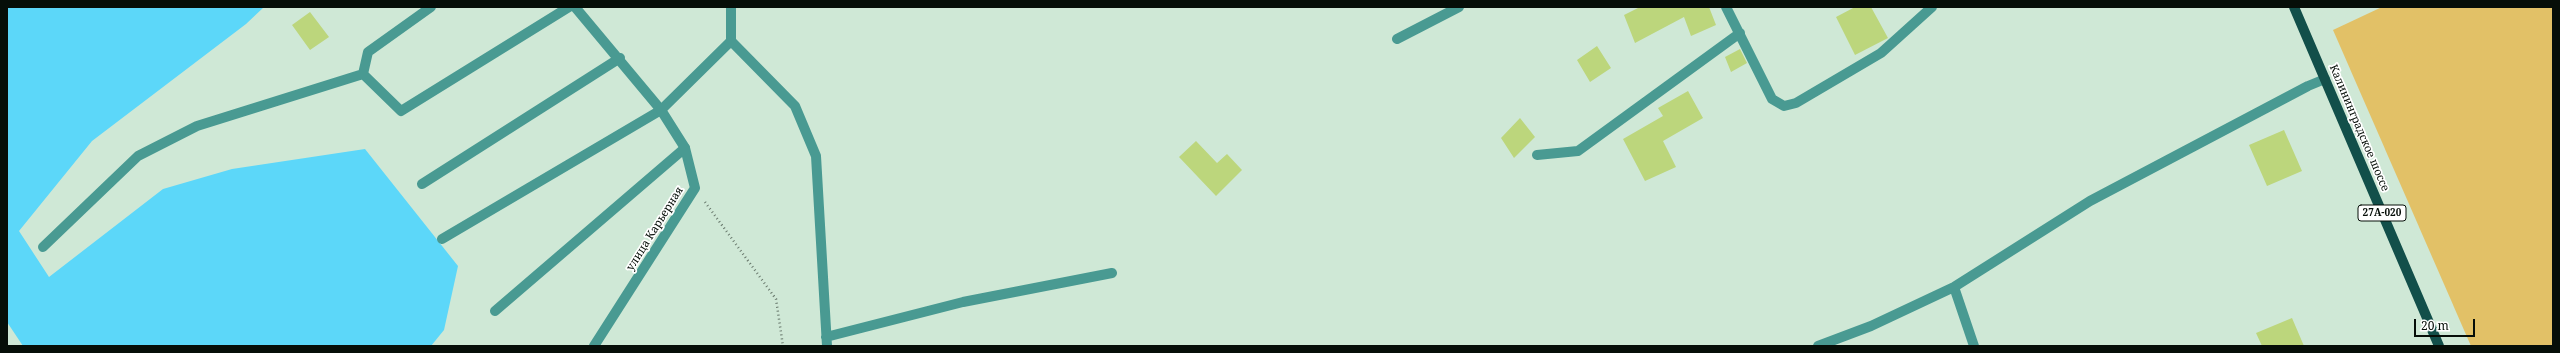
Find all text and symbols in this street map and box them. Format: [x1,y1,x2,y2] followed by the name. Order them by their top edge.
[2326,63,2392,193] street label: Калининградское шоссе
[624,185,686,273] street label: улица Карьерная
[2358,205,2406,221] road number: 27А-020
[2416,311,2477,337] scale bar
[2421,317,2449,334] text: 20 m

